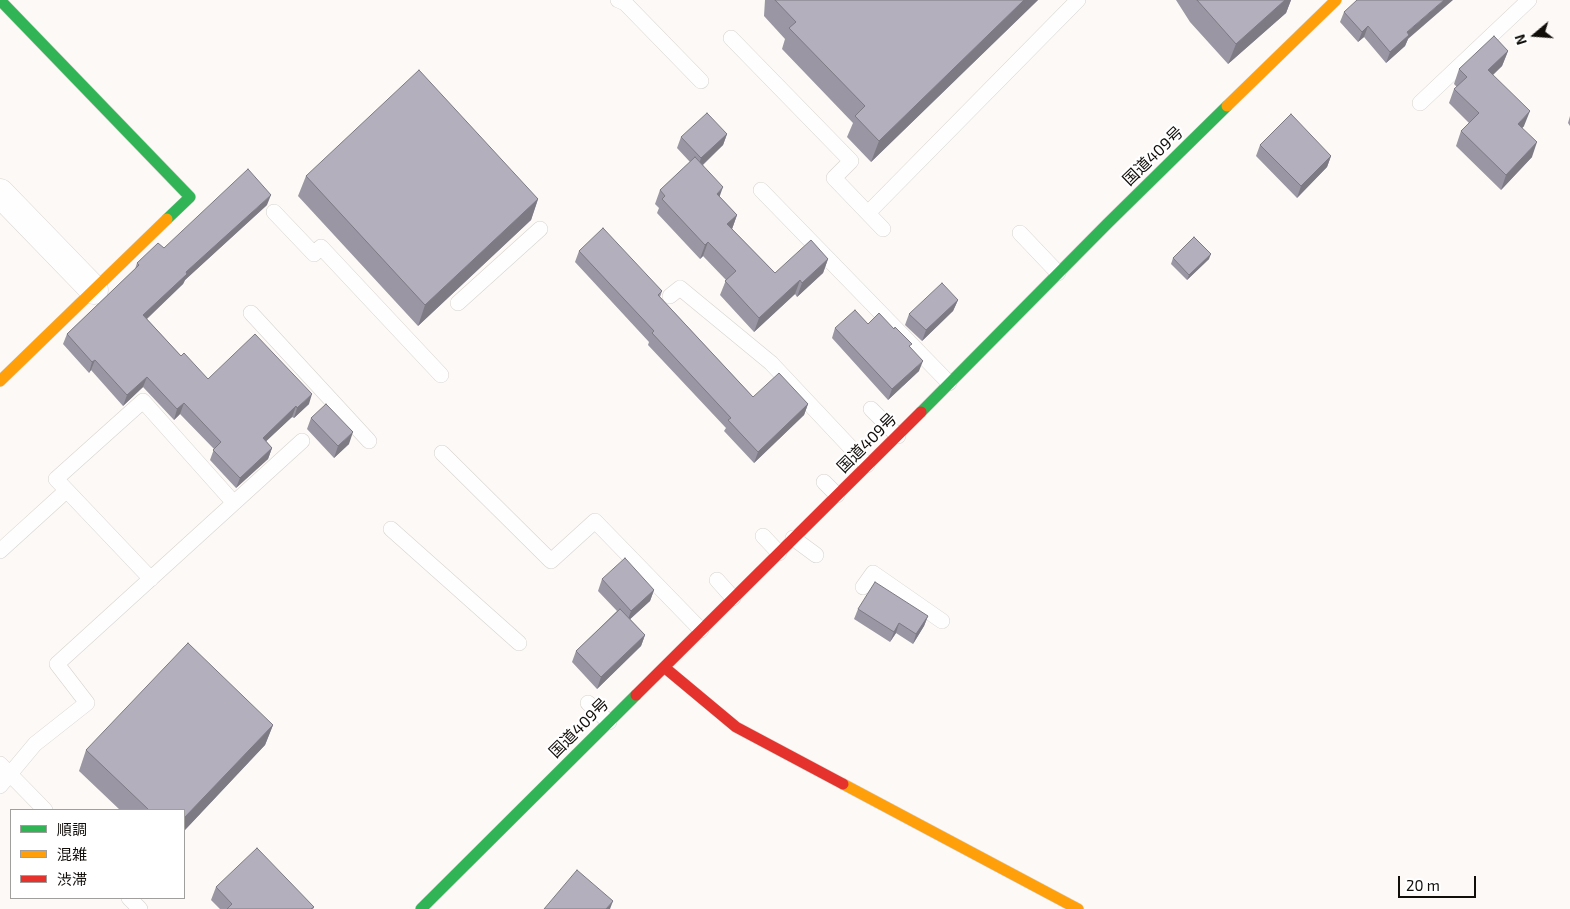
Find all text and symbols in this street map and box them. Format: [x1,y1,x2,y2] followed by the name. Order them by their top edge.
[1510,10,1560,60] north arrow
[1511,32,1530,47] text: N
[1119,122,1187,190] street label: 国道409号
[833,409,901,477] street label: 国道409号
[545,694,613,762] street label: 国道409号
[10,809,185,899] legend
[57,820,87,838] text: 順調
[57,845,87,863] text: 混雑
[1400,866,1478,898] scale bar
[57,870,87,888] text: 渋滞
[1406,876,1440,894] text: 20 m

